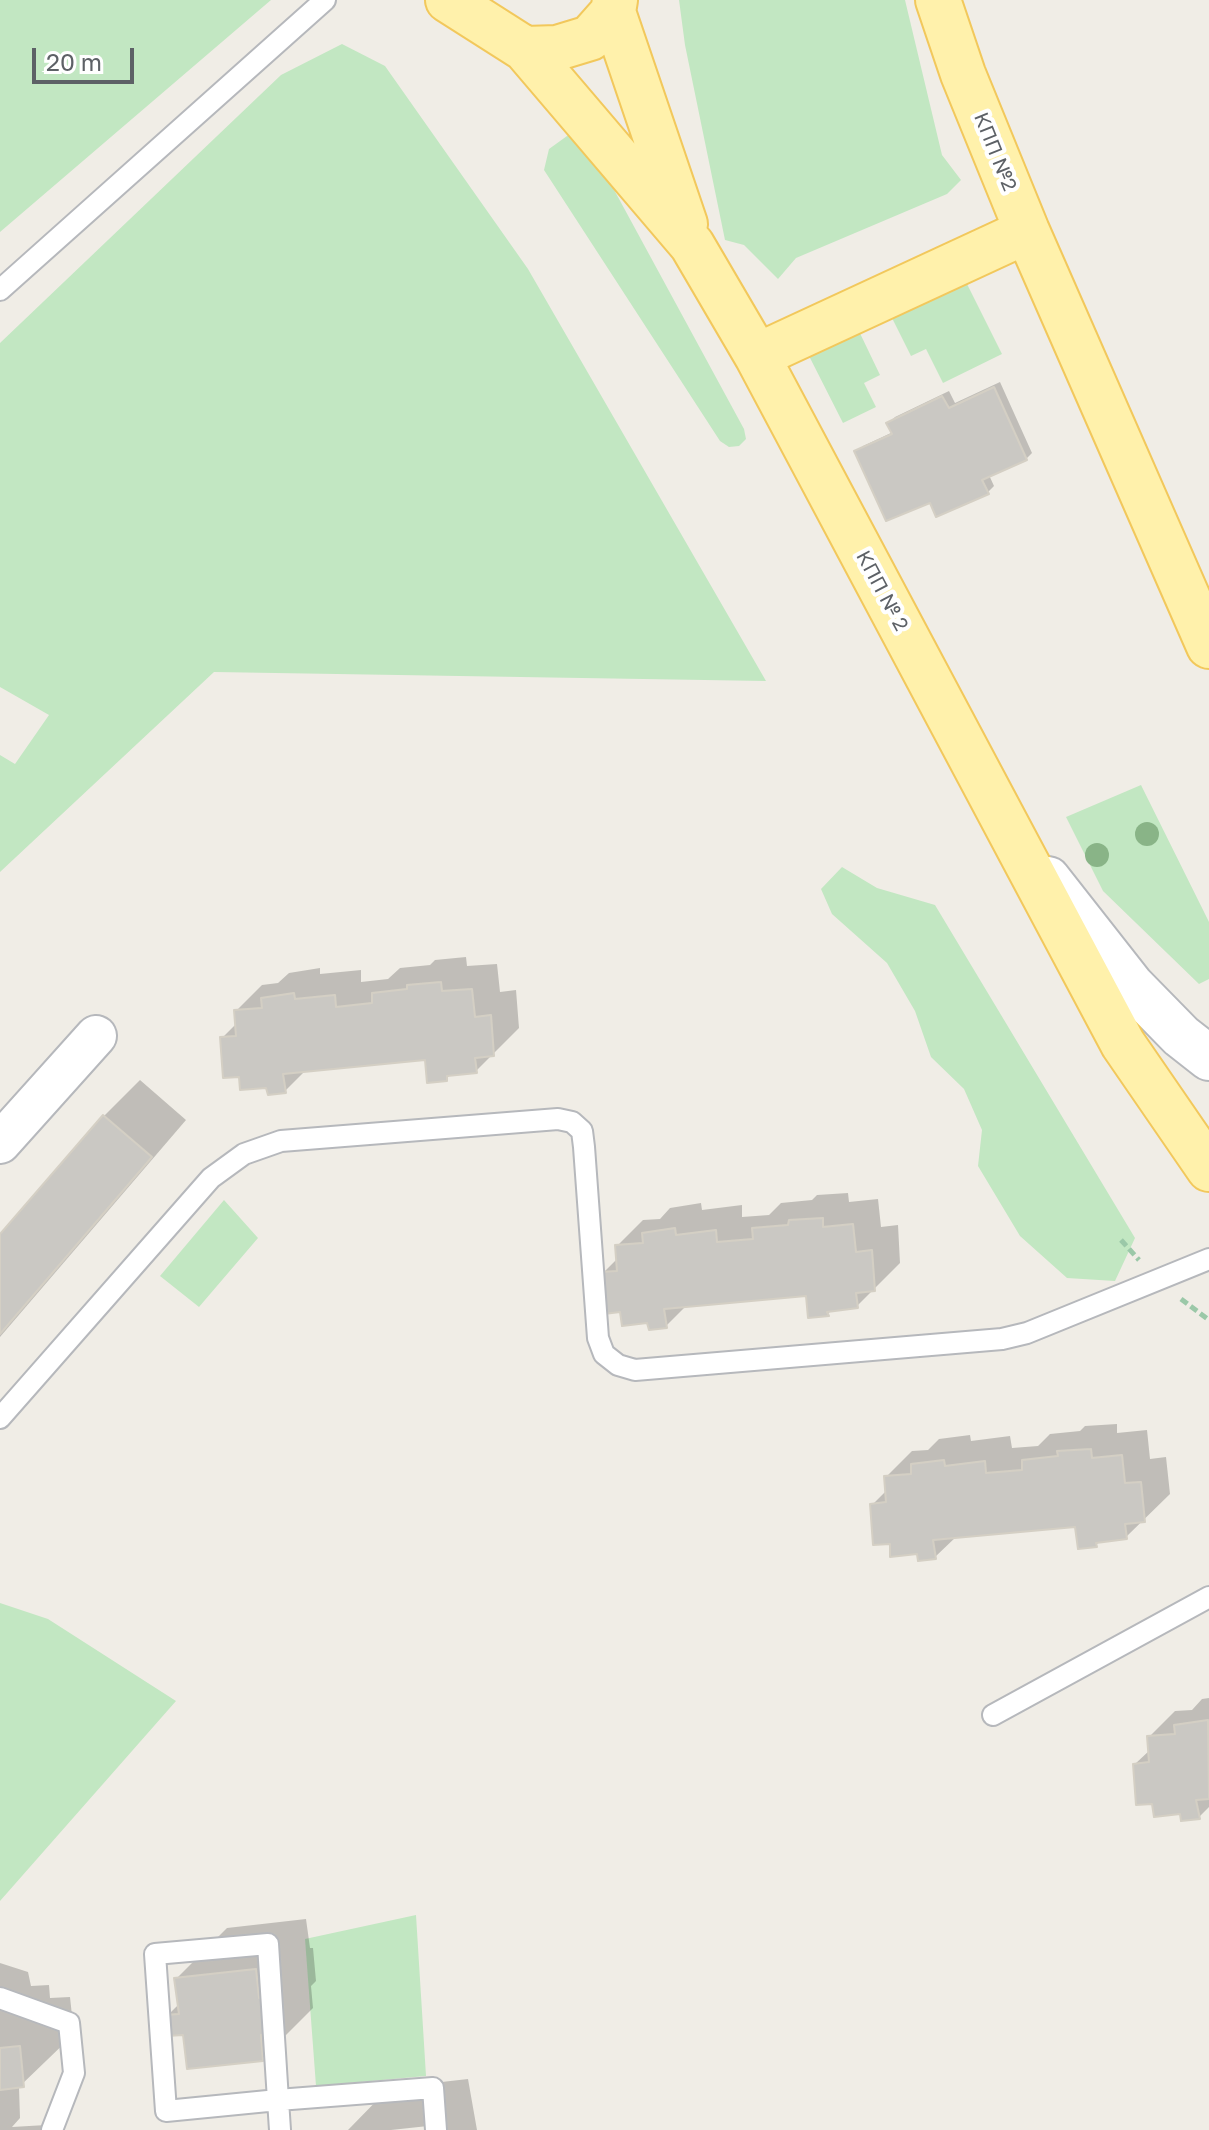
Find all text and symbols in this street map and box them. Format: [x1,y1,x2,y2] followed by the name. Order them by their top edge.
[36,32,138,82] scale bar
[46,47,102,76] text: 20 m
[968,109,1022,195] street label: КПП №2
[851,547,913,635] street label: КПП № 2

